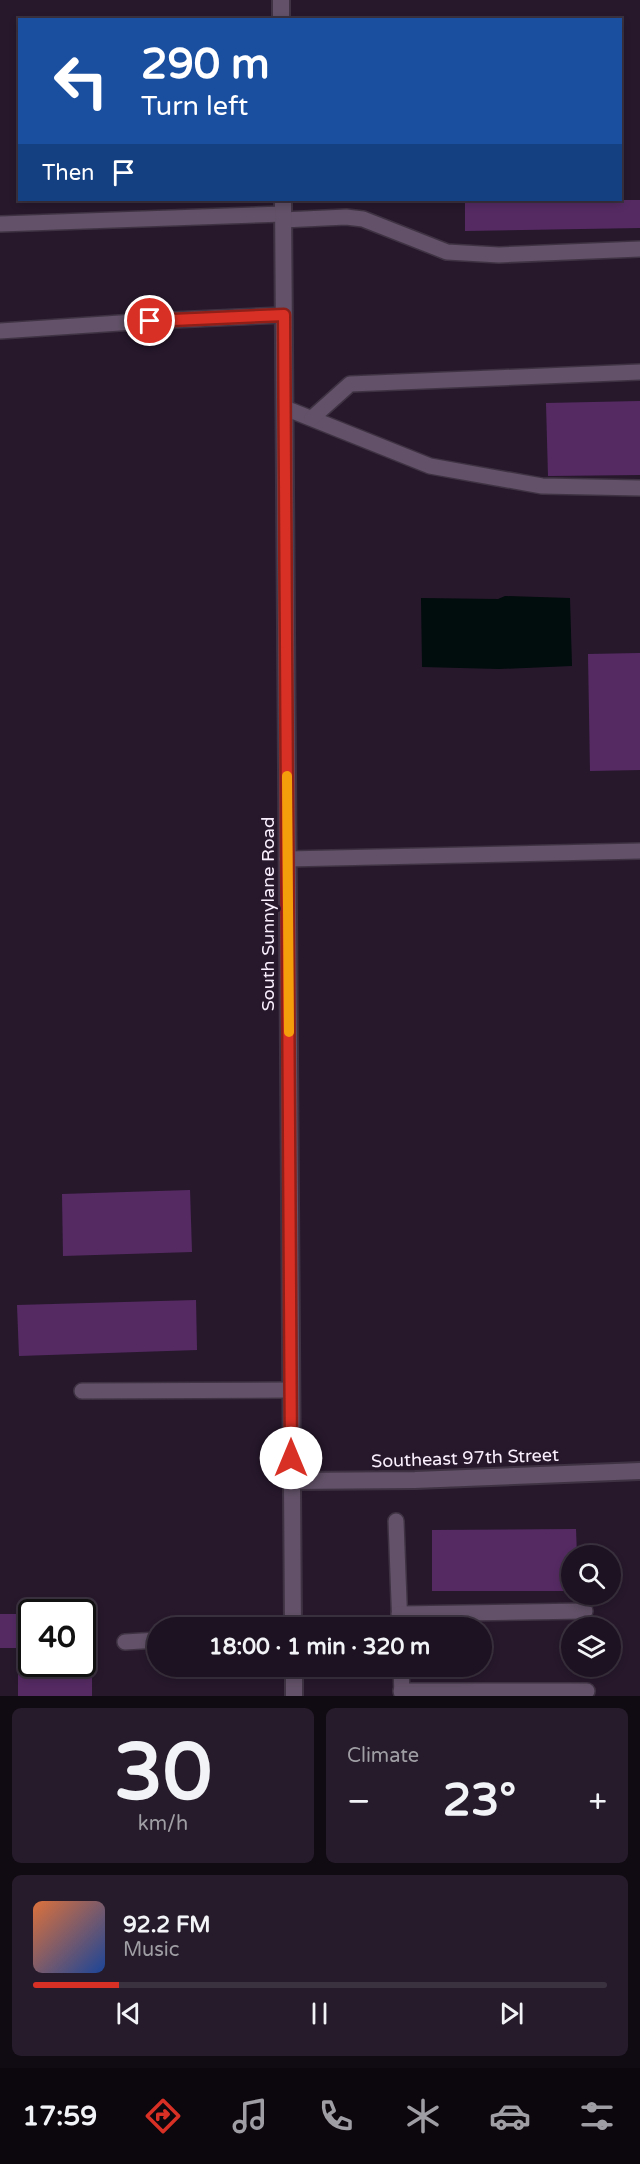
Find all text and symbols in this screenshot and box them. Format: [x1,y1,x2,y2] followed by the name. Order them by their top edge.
[141,39,270,90] text: 290 m
[42,42,120,120] icon: left
[141,90,248,123] text: Turn left
[107,156,140,189] icon: arrive
[42,160,95,186] text: Then
[124,295,175,346] pin
[133,304,166,337] icon: arrive
[257,817,279,1011] street label: South Sunnylane Road
[259,1426,323,1490] position arrow
[371,1444,559,1472] street label: Southeast 97th Street
[561,1545,621,1677] map controls
[561,1545,621,1605] button: search
[18,1599,96,1677] speed limit sign: 40
[561,1617,621,1677] button: layers
[209,1634,430,1660] text: 18:00 · 1 min · 320 m
[114,1726,212,1820] text: 30
[347,1744,419,1768] text: Climate
[443,1774,516,1828] text: 23°
[347,1782,371,1821] text: −
[588,1782,607,1821] text: +
[138,1812,188,1836] text: km/h
[123,1912,211,1938] text: 92.2 FM
[123,1938,179,1962] text: Music
[112,1997,145,2030] icon: previous
[303,1997,336,2030] icon: pause
[495,1997,528,2030] icon: next
[142,2095,184,2137] icon: directions
[229,2095,271,2137] icon: music
[315,2095,357,2137] icon: phone
[402,2095,444,2137] icon: climate
[489,2095,531,2137] icon: car
[576,2095,618,2137] icon: filters
[22,2100,97,2133] text: 17:59

